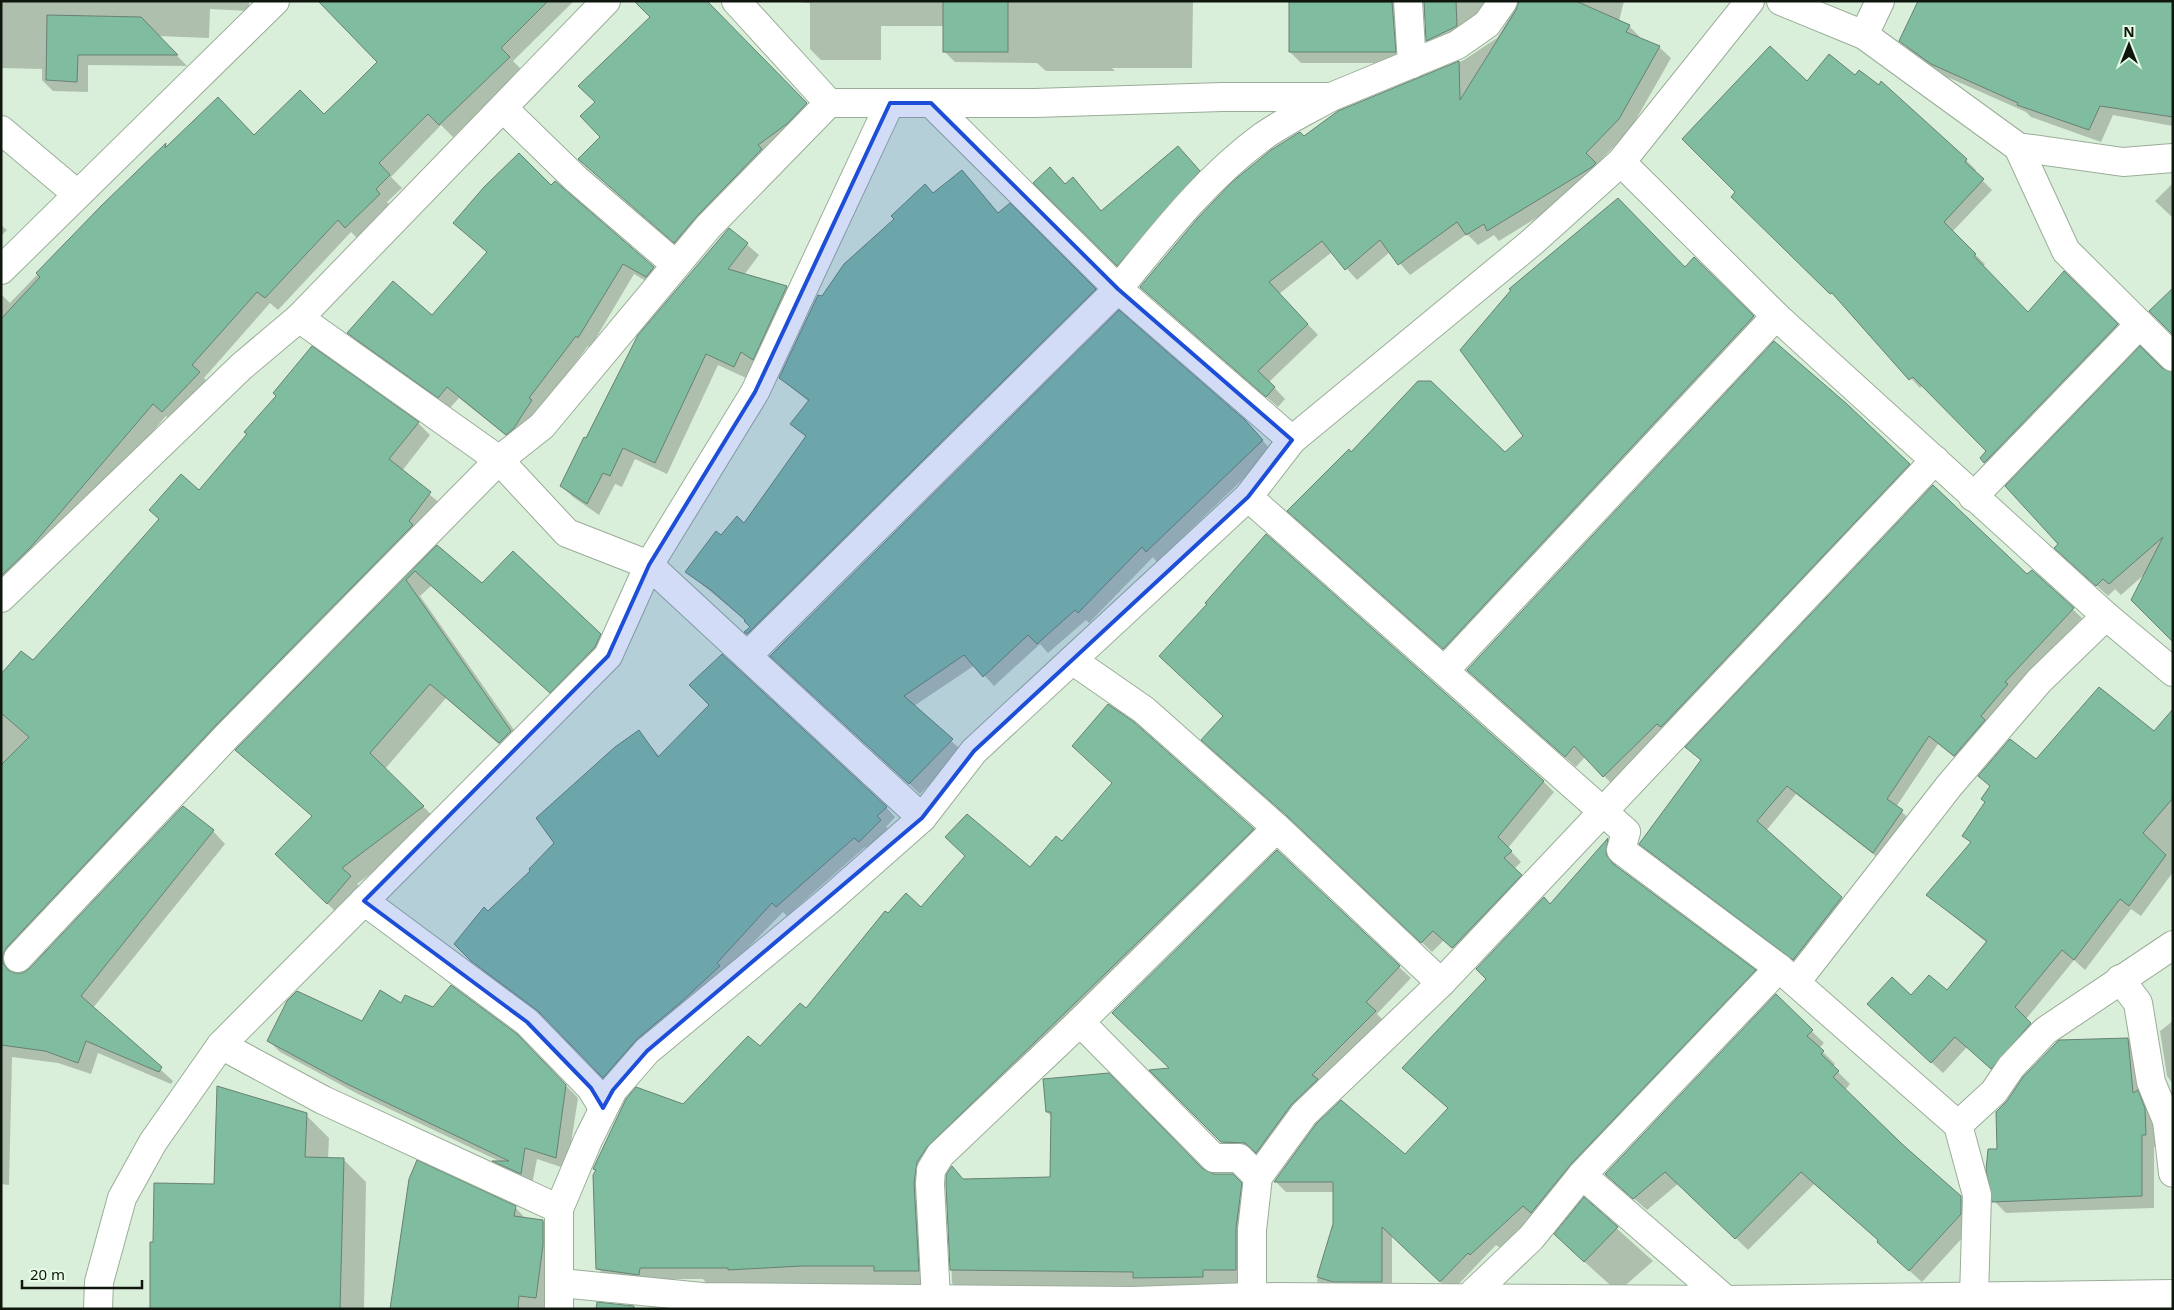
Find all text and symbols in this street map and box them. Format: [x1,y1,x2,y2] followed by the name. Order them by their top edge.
[2104,20,2154,70] north arrow
[2123,22,2135,41] text: N
[22,1258,142,1290] scale bar
[30,1264,65,1284] text: 20 m

